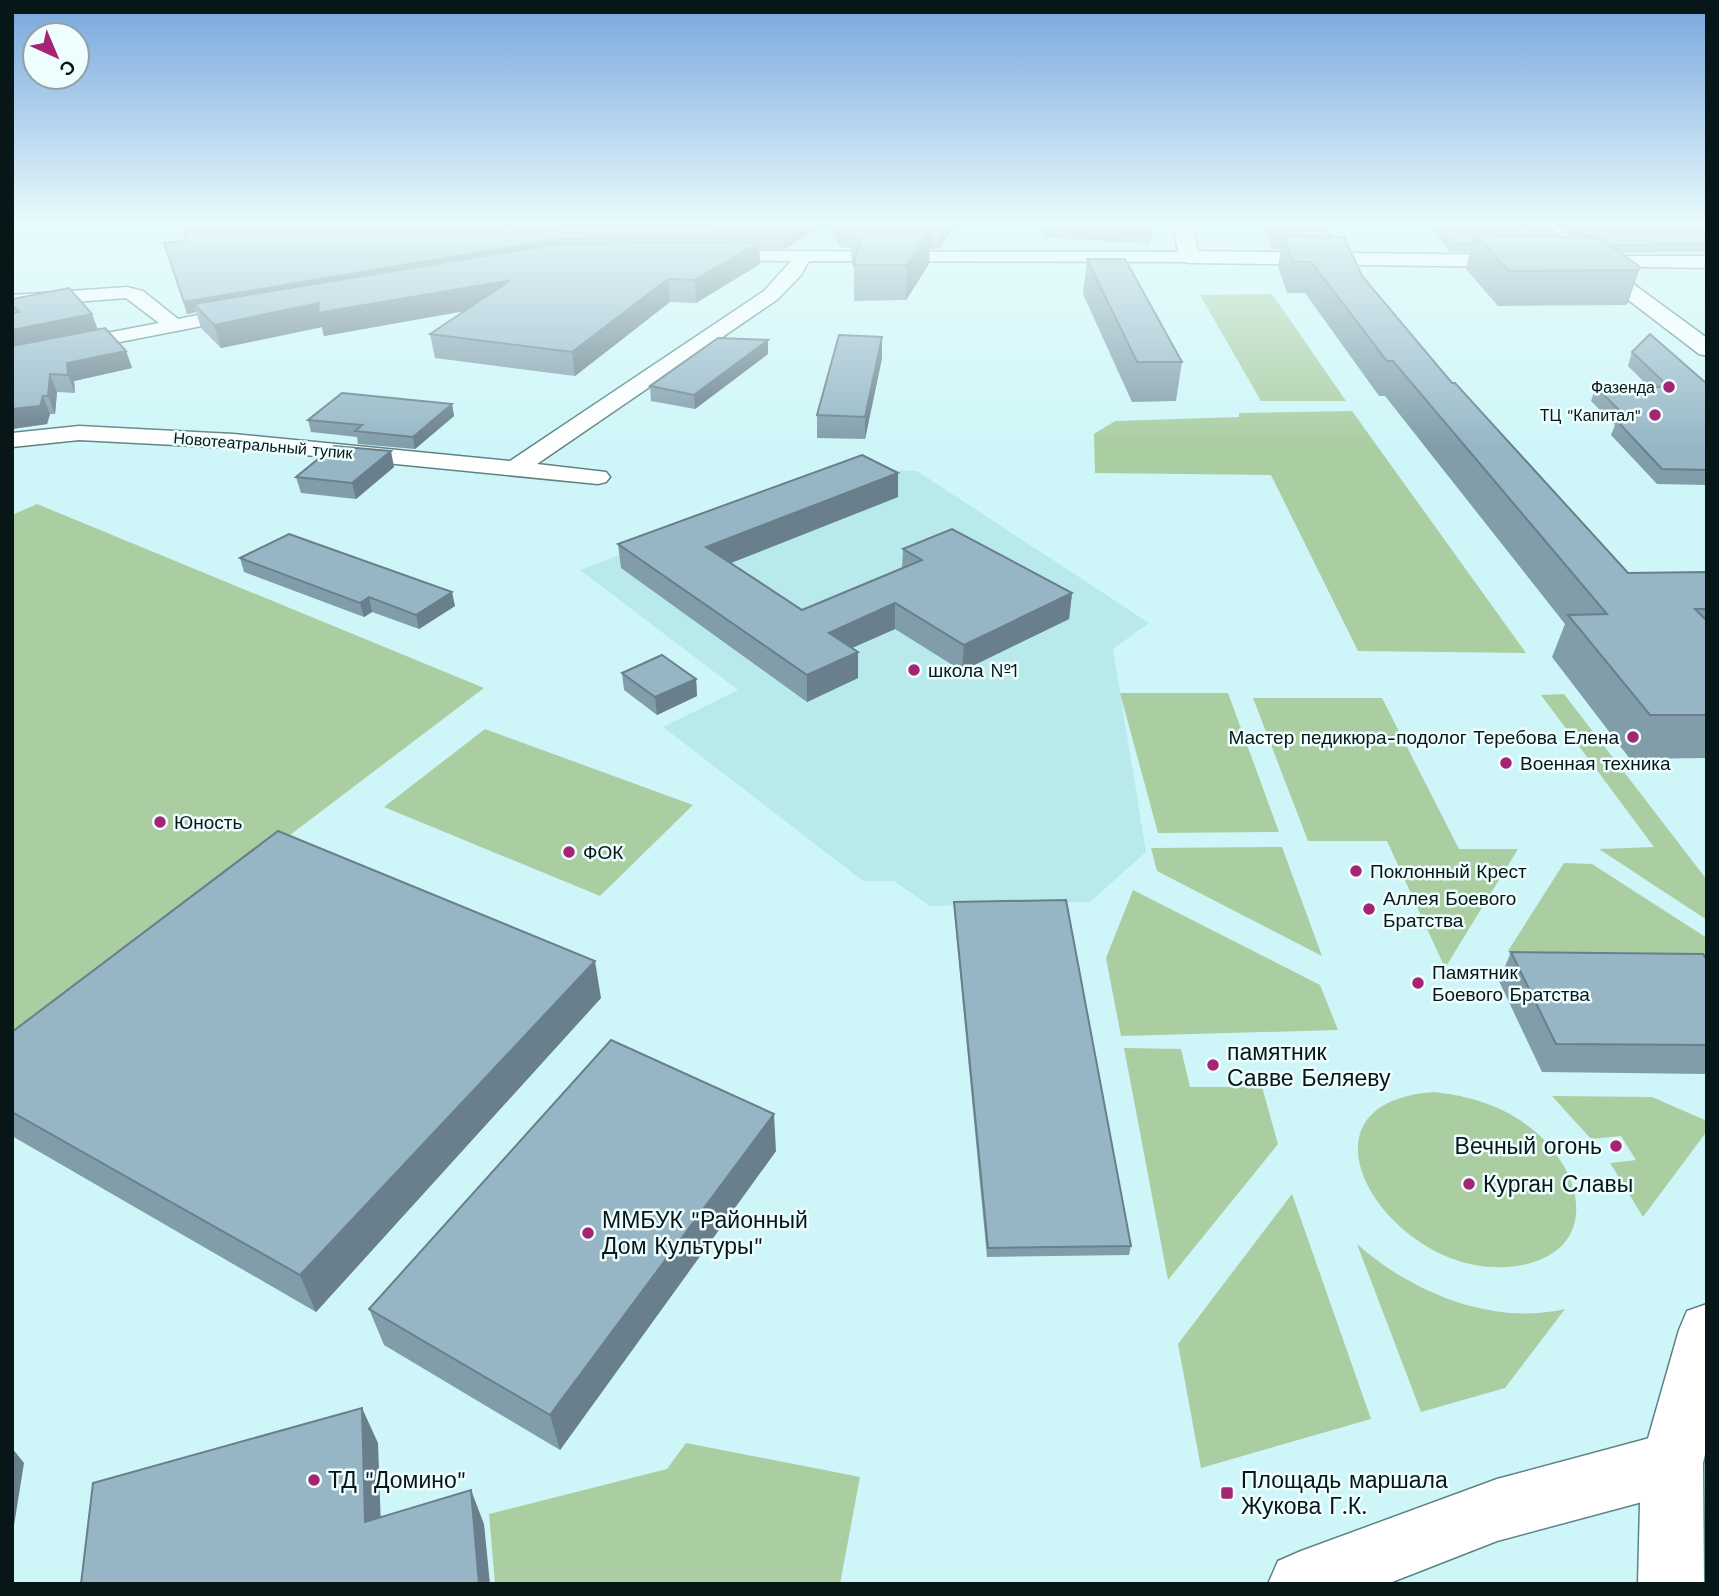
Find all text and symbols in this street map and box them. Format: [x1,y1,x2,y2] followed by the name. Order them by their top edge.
[21,21,91,91] north arrow
[54,55,80,81] text: С
[1591,378,1655,397] place label: Фазенда
[1661,379,1677,395] marker: Фазенда
[1540,406,1641,425] place label: ТЦ "Капитал"
[1647,407,1663,423] marker: ТЦ "Капитал"
[173,428,354,463] street label: Новотеатральный тупик
[928,659,1018,682] place label: школа №1
[906,662,922,678] marker: школа №1
[1229,726,1619,749] place label: Мастер педикюра-подолог Теребова Елена
[1625,729,1641,745] marker: Мастер педикюра-подолог Теребова Елена
[1520,752,1671,775] place label: Военная техника
[1498,755,1514,771] marker: Военная техника
[174,811,242,834] place label: Юность
[152,814,168,830] marker: Юность
[583,841,623,864] place label: ФОК
[561,844,577,860] marker: ФОК
[1370,860,1527,883] place label: Поклонный Крест
[1348,863,1364,879] marker: Поклонный Крест
[1383,887,1516,932] place label: Аллея Боевого Братства
[1361,901,1377,917] marker: Аллея Боевого Братства
[1432,961,1590,1006] place label: Памятник Боевого Братства
[1410,975,1426,991] marker: Памятник Боевого Братства
[1227,1039,1391,1092] place label: памятник Савве Беляеву
[1205,1057,1221,1073] marker: памятник Савве Беляеву
[1455,1133,1602,1160] place label: Вечный огонь
[1608,1138,1624,1154] marker: Вечный огонь
[1483,1171,1633,1198] place label: Курган Славы
[1461,1176,1477,1192] marker: Курган Славы
[602,1207,808,1260] place label: ММБУК "Районный Дом Культуры"
[580,1225,596,1241] marker: ММБУК "Районный Дом Культуры"
[328,1467,466,1494] place label: ТД "Домино"
[1241,1467,1448,1520] place label: Площадь маршала Жукова Г.К.
[306,1472,322,1488] marker: ТД "Домино"
[1219,1485,1235,1501] marker: Площадь маршала Жукова Г.К.

